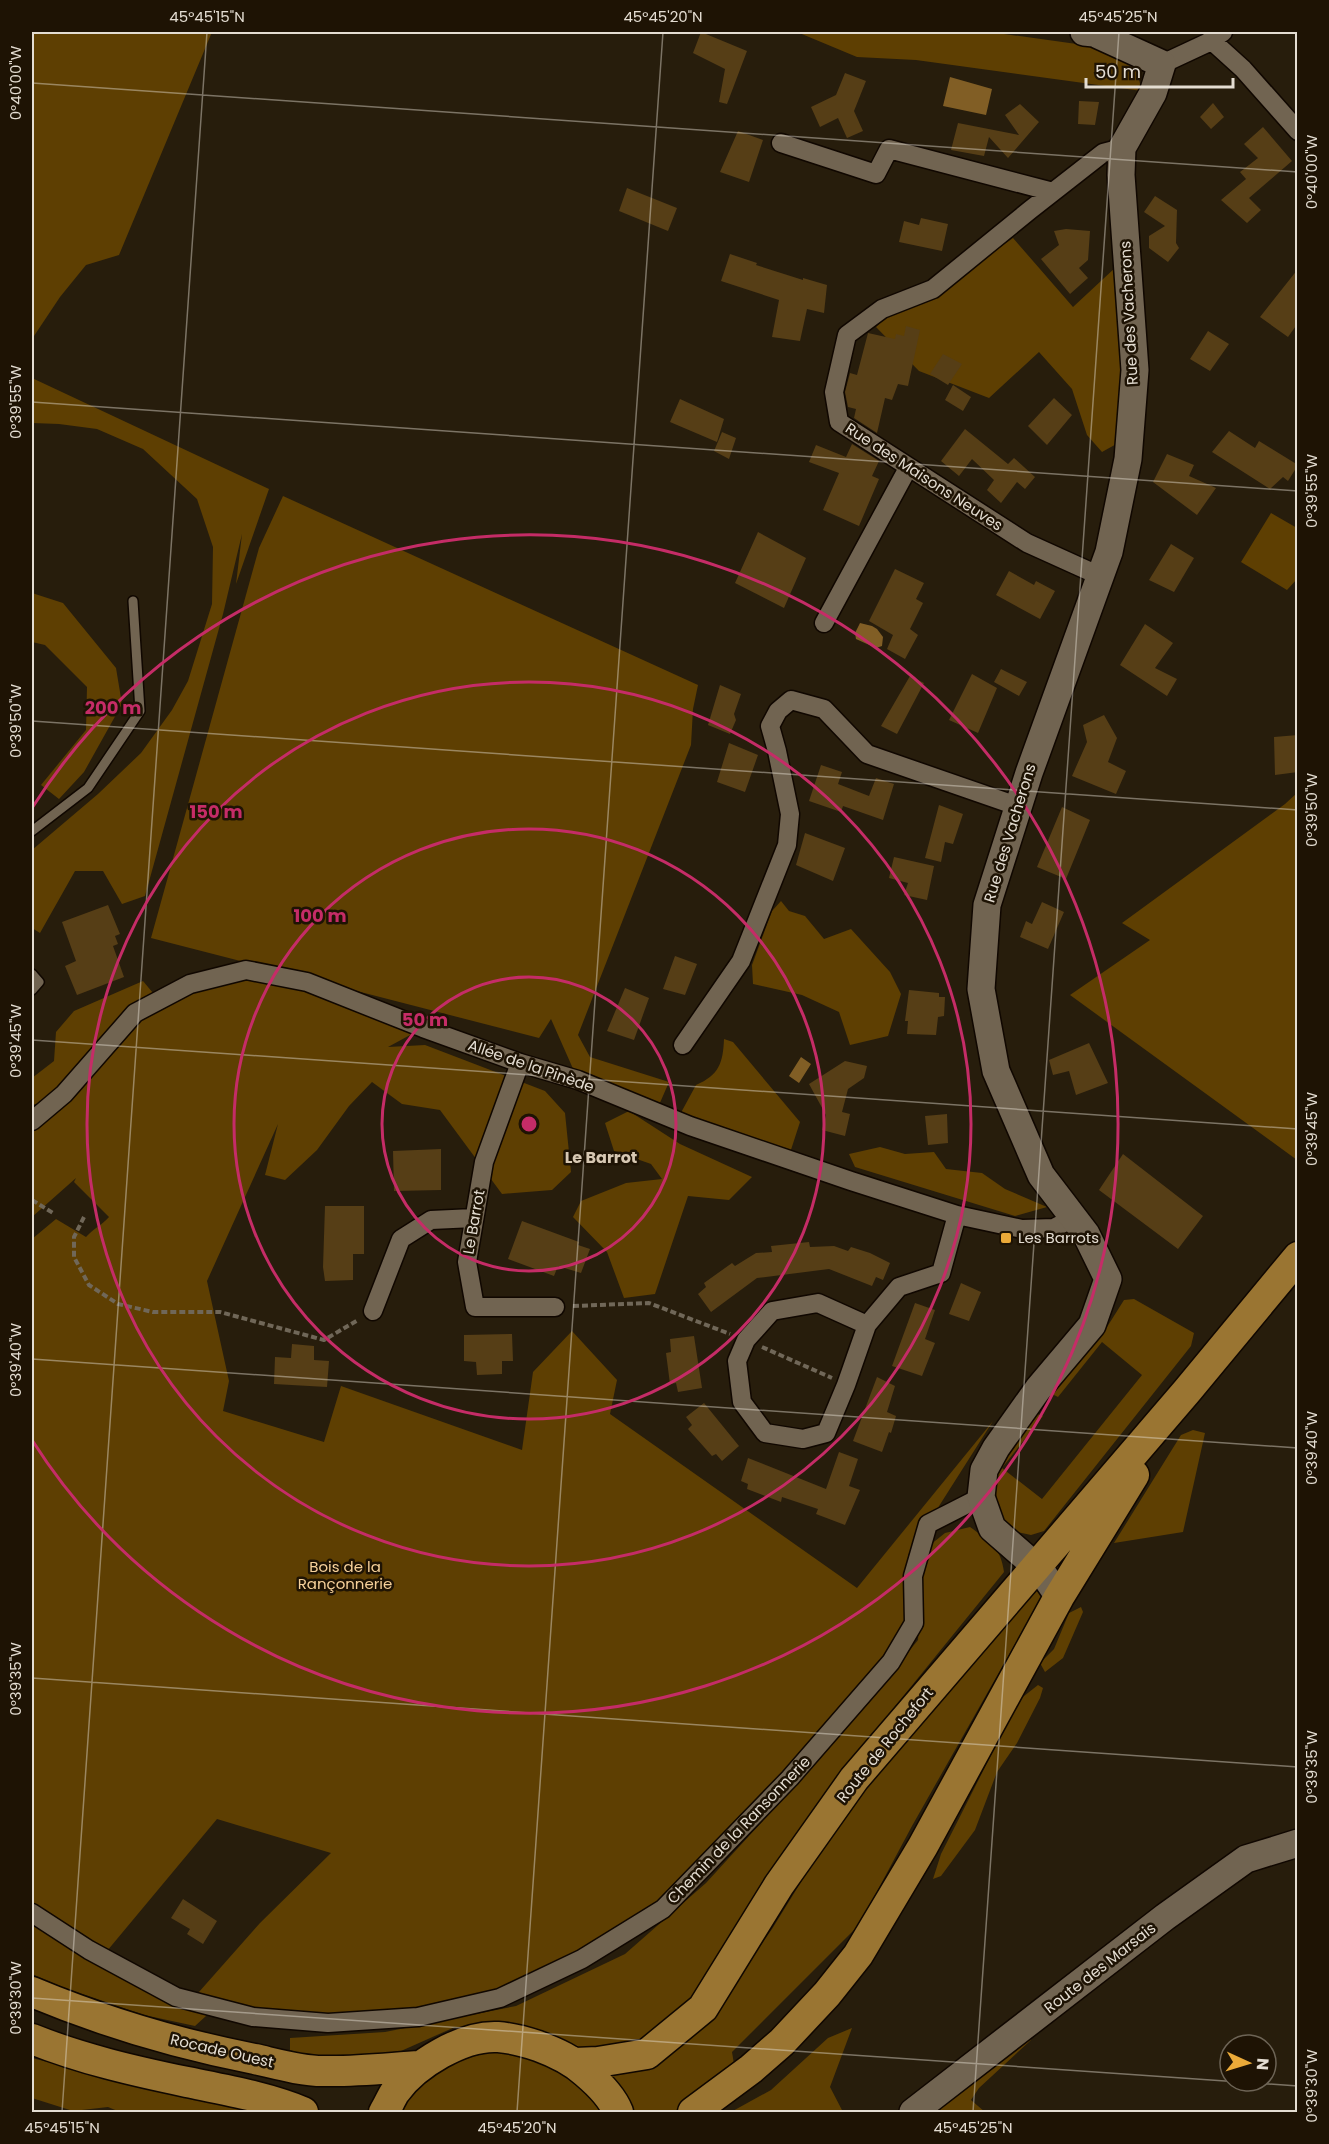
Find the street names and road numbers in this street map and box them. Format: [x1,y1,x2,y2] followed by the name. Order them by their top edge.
[1114,240,1143,386] street label: Rue des Vacherons
[841,418,1007,536] street label: Rue des Maisons Neuves
[978,761,1041,905] street label: Rue des Vacherons
[465,1034,597,1097] street label: Allée de la Pinède
[457,1188,490,1256] street label: Le Barrot
[831,1683,938,1807] street label: Route de Rochefort
[662,1751,815,1908] street label: Chemin de la Ransonnerie
[1039,1917,1160,2018] street label: Route des Marsais
[168,2028,276,2073] street label: Rocade Ouest

